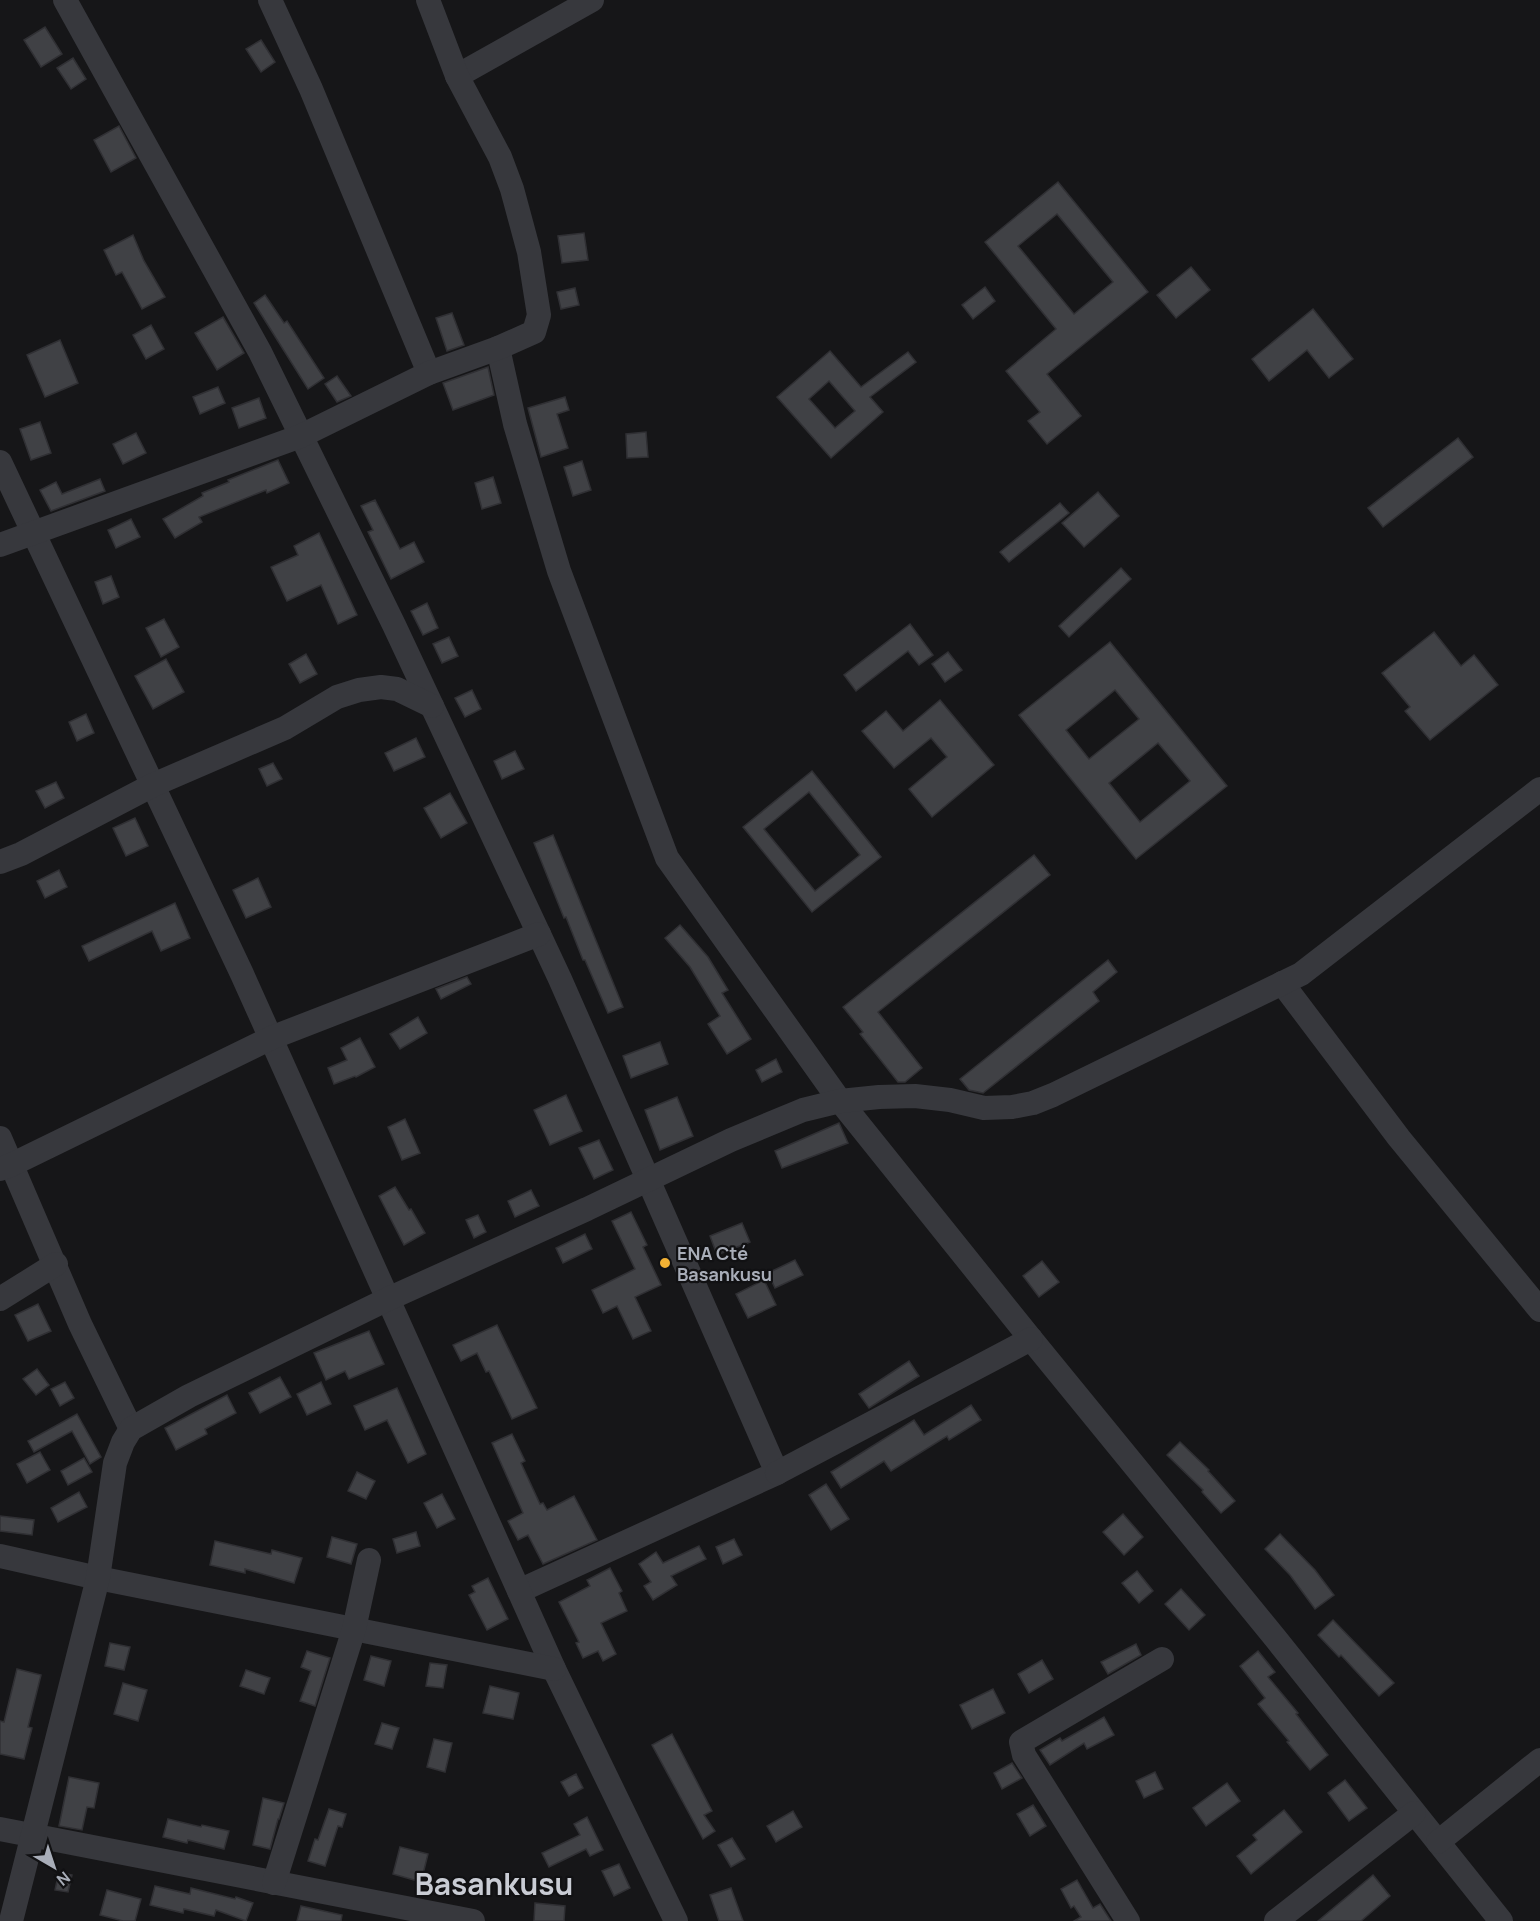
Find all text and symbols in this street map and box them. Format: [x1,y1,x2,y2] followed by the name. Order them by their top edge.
[677,1241,772,1286] place label: ENA Cté Basankusu
[658,1256,672,1270] marker: ENA Cté Basankusu
[24,1837,84,1897] north arrow
[415,1863,573,1904] district label: Basankusu
[52,1866,75,1891] text: N

